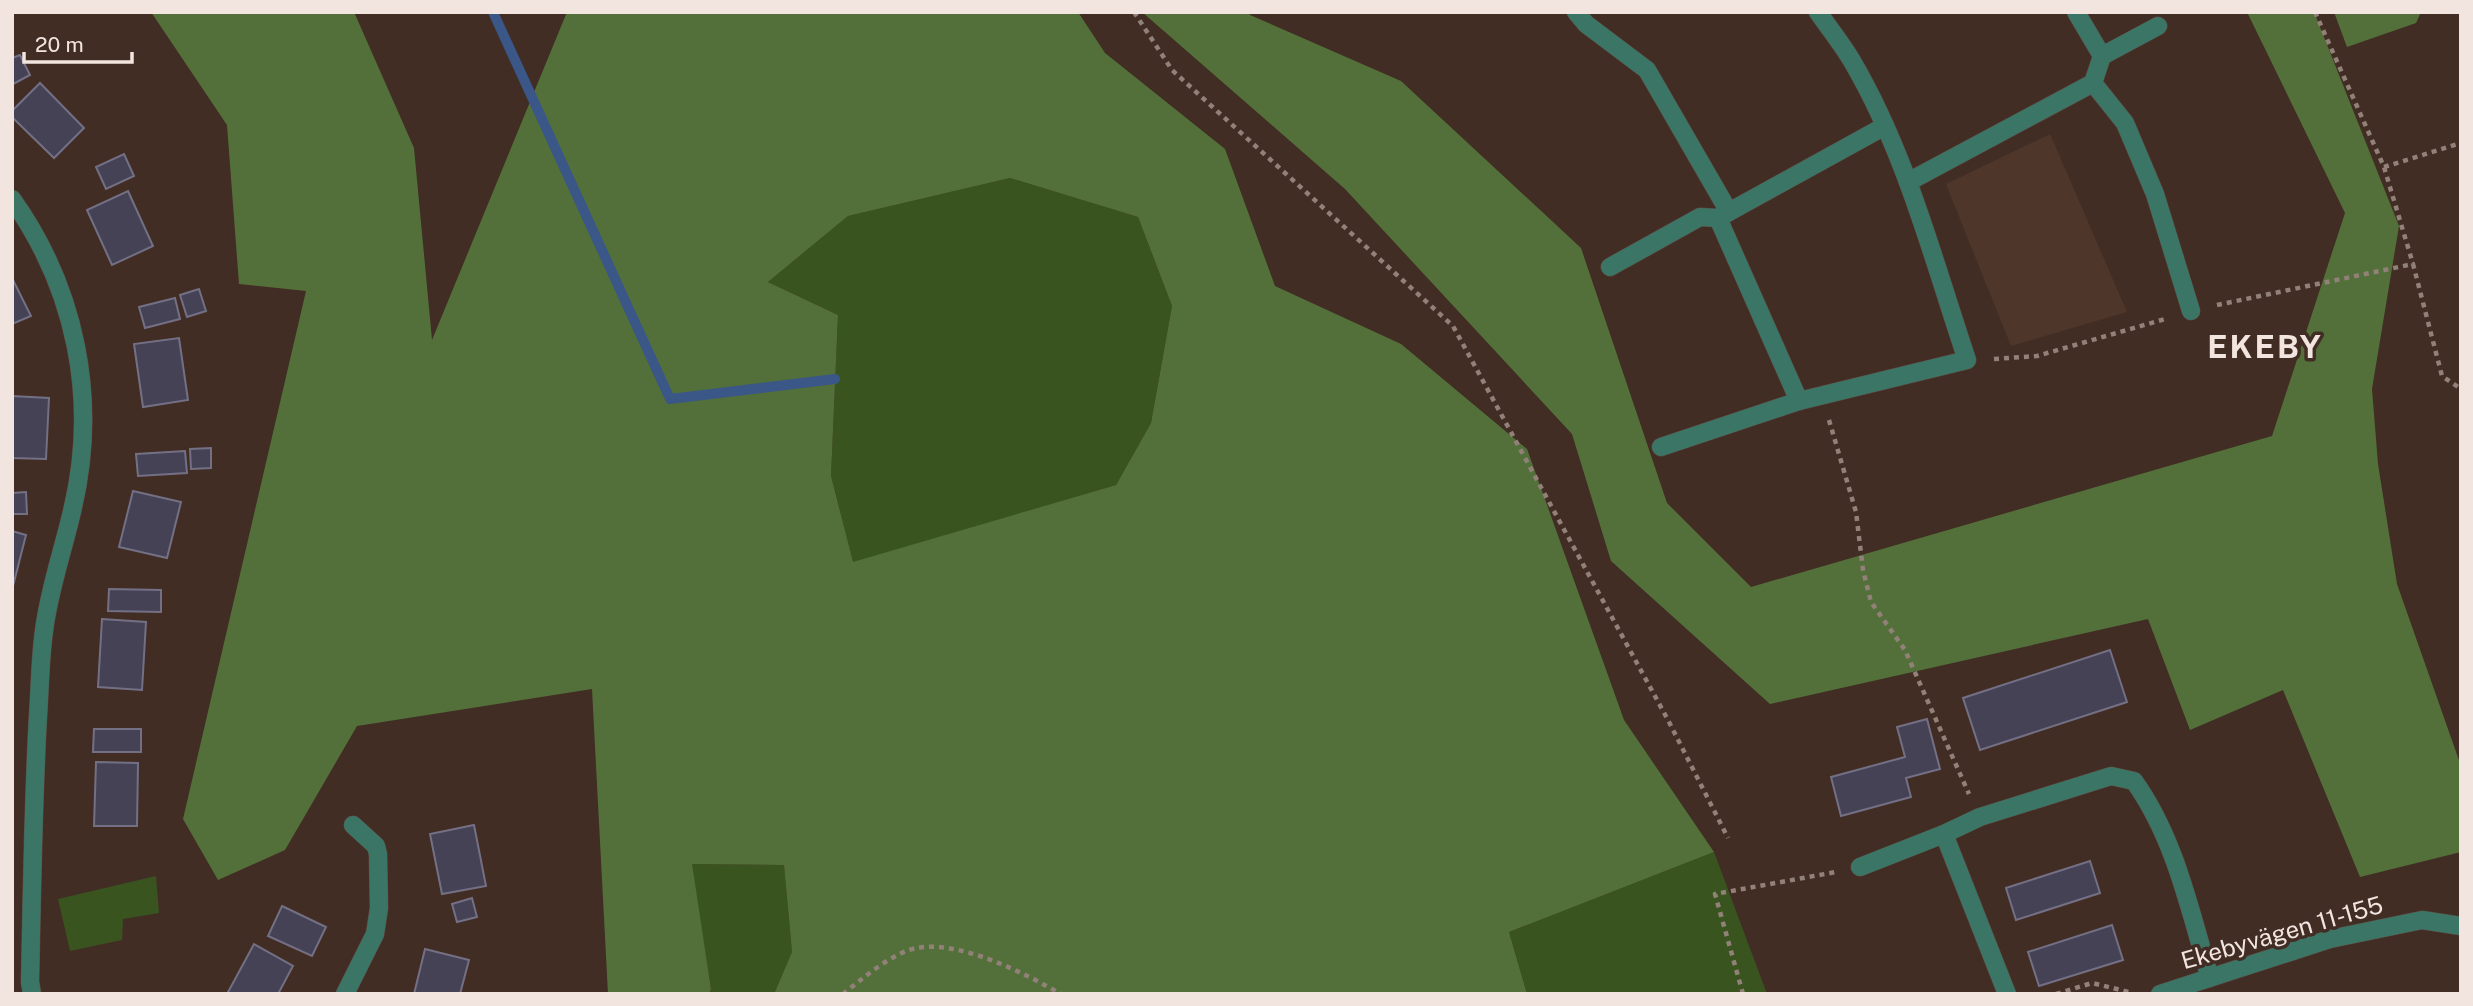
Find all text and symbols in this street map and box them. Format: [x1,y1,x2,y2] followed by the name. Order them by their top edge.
[24,21,133,65] scale bar
[35,32,84,57] text: 20 m
[2207,328,2323,365] district label: EKEBY
[2178,890,2386,974] street label: Ekebyvägen 11-155

